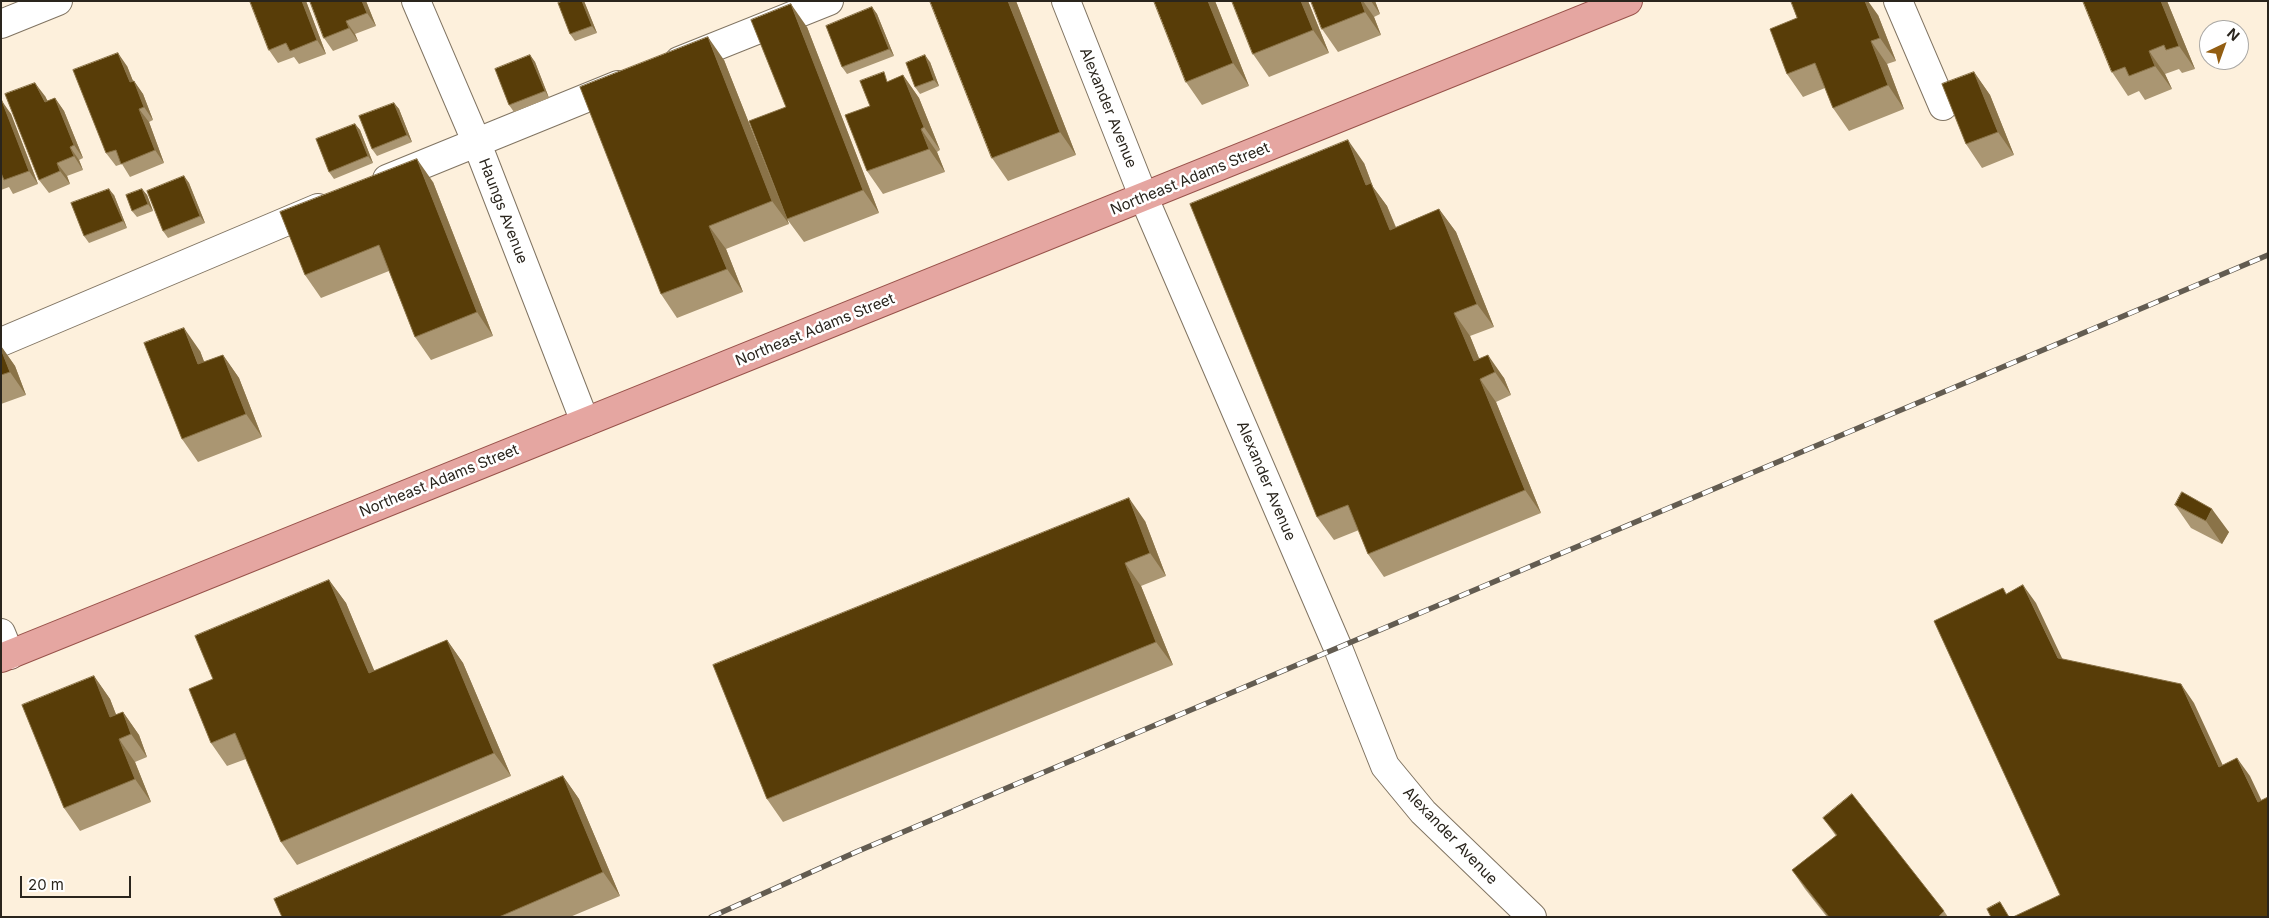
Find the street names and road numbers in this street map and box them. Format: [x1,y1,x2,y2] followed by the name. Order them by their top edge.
[1076,45,1140,171] street label: Alexander Avenue
[1108,139,1272,219] street label: Northeast Adams Street
[475,156,531,266] street label: Haungs Avenue
[733,290,897,370] street label: Northeast Adams Street
[1233,418,1299,544] street label: Alexander Avenue
[357,441,521,521] street label: Northeast Adams Street
[1399,784,1501,888] street label: Alexander Avenue

